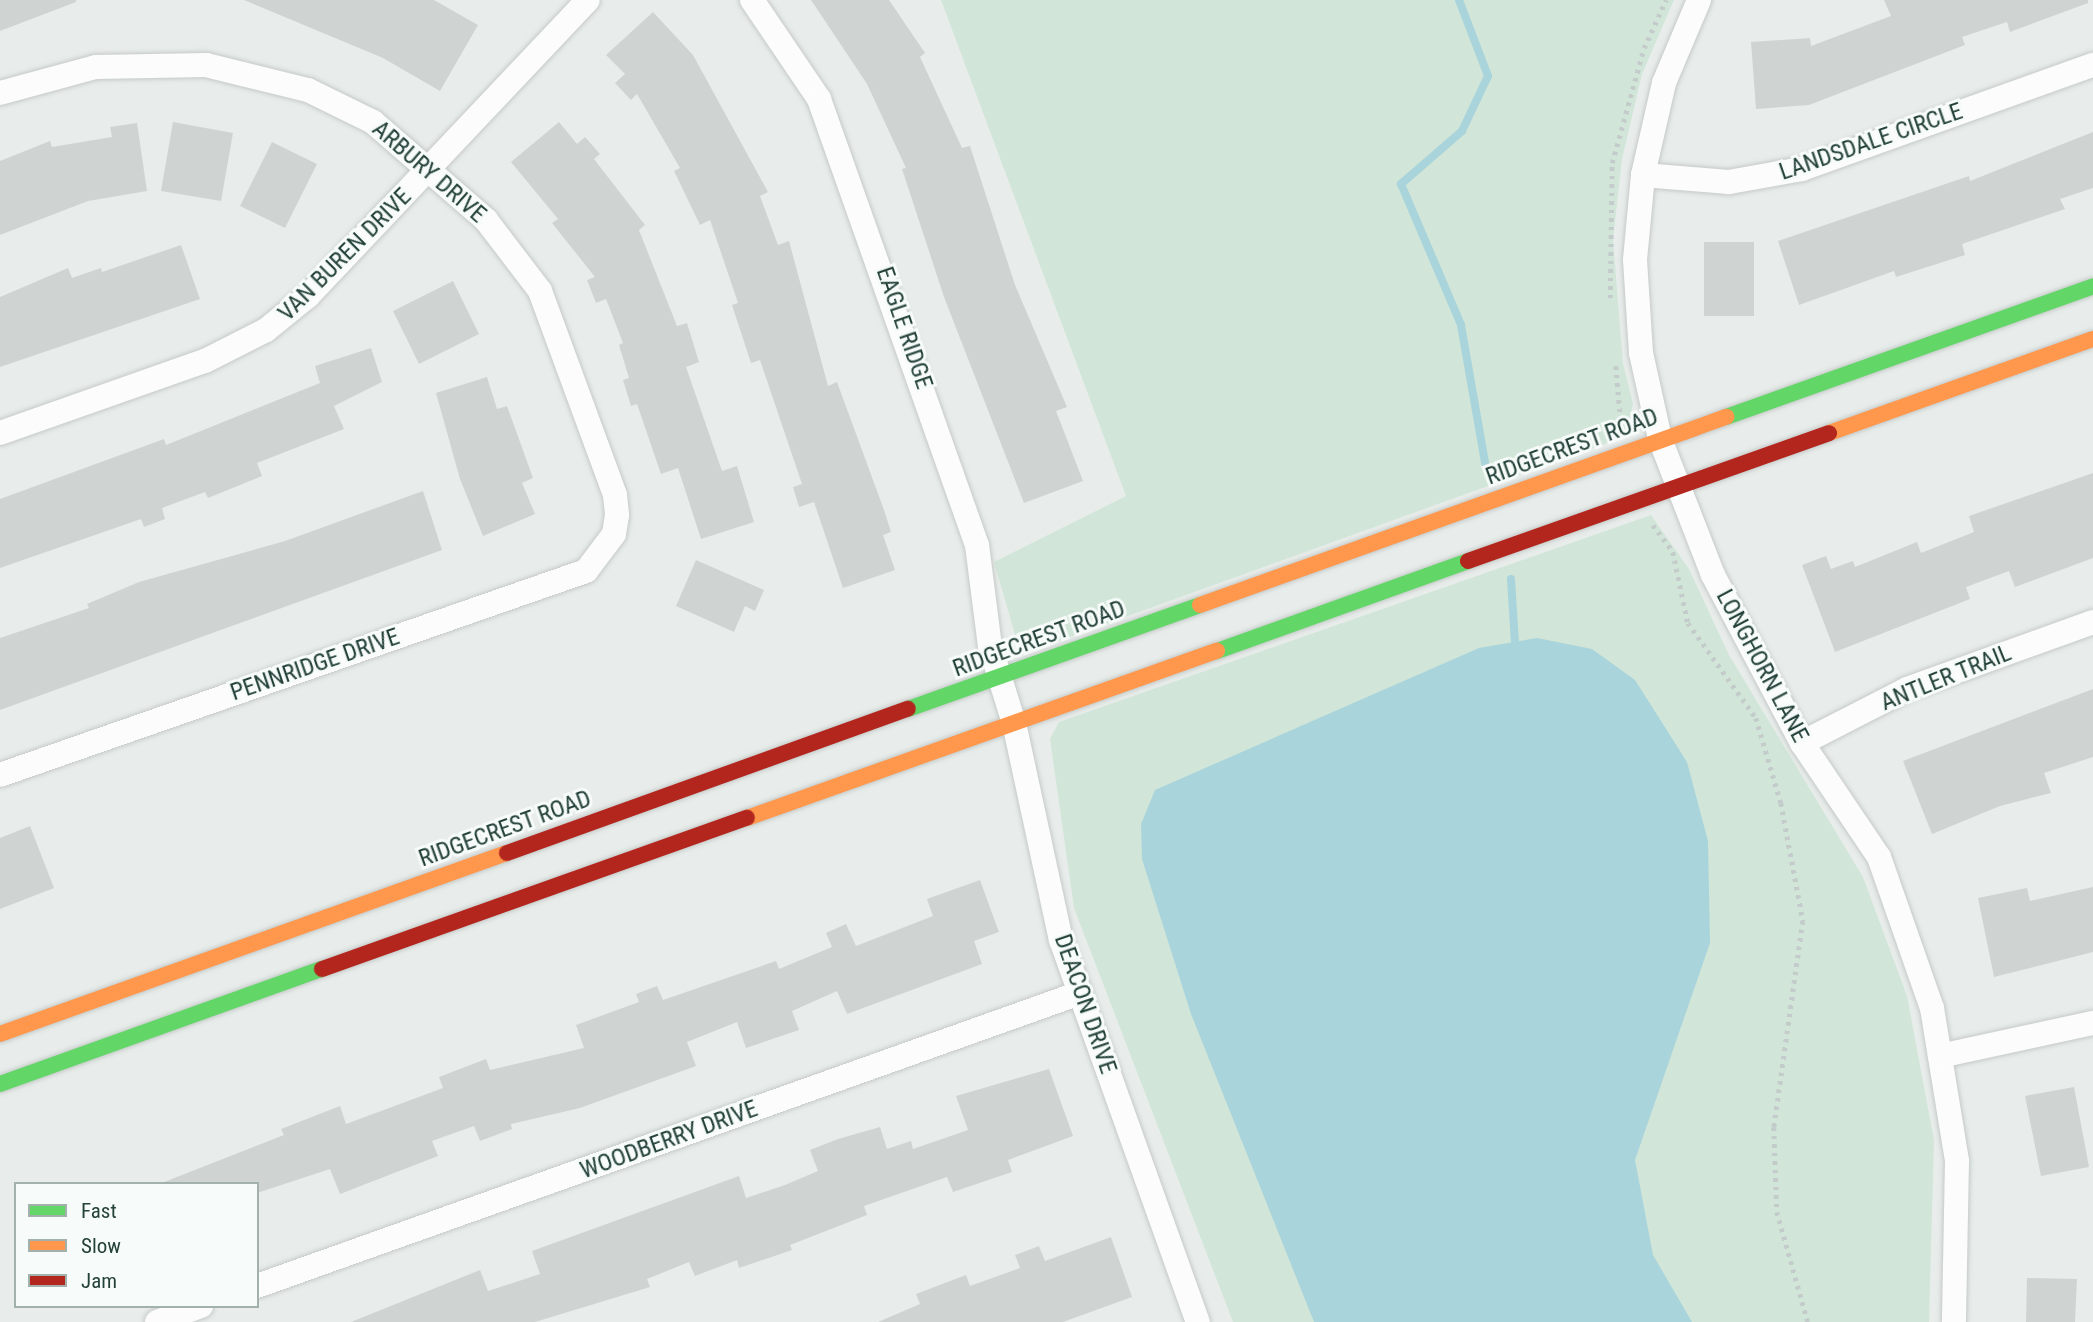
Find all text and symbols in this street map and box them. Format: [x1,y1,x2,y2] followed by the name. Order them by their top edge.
[1776,97,1966,187] street label: LANDSDALE CIRCLE
[366,115,492,229] street label: ARBURY DRIVE
[273,183,417,327] street label: VAN BUREN DRIVE
[870,263,938,393] street label: EAGLE RIDGE
[1482,402,1662,492] street label: RIDGECREST ROAD
[1710,585,1814,747] street label: LONGHORN LANE
[949,594,1129,684] street label: RIDGECREST ROAD
[227,623,403,707] street label: PENNRIDGE DRIVE
[1876,639,2016,717] street label: ANTLER TRAIL
[415,784,595,874] street label: RIDGECREST ROAD
[1048,930,1122,1078] street label: DEACON DRIVE
[576,1095,762,1185] street label: WOODBERRY DRIVE
[14,1182,259,1308] legend
[81,1199,117,1223] text: Fast
[81,1234,121,1258] text: Slow
[81,1269,117,1293] text: Jam

